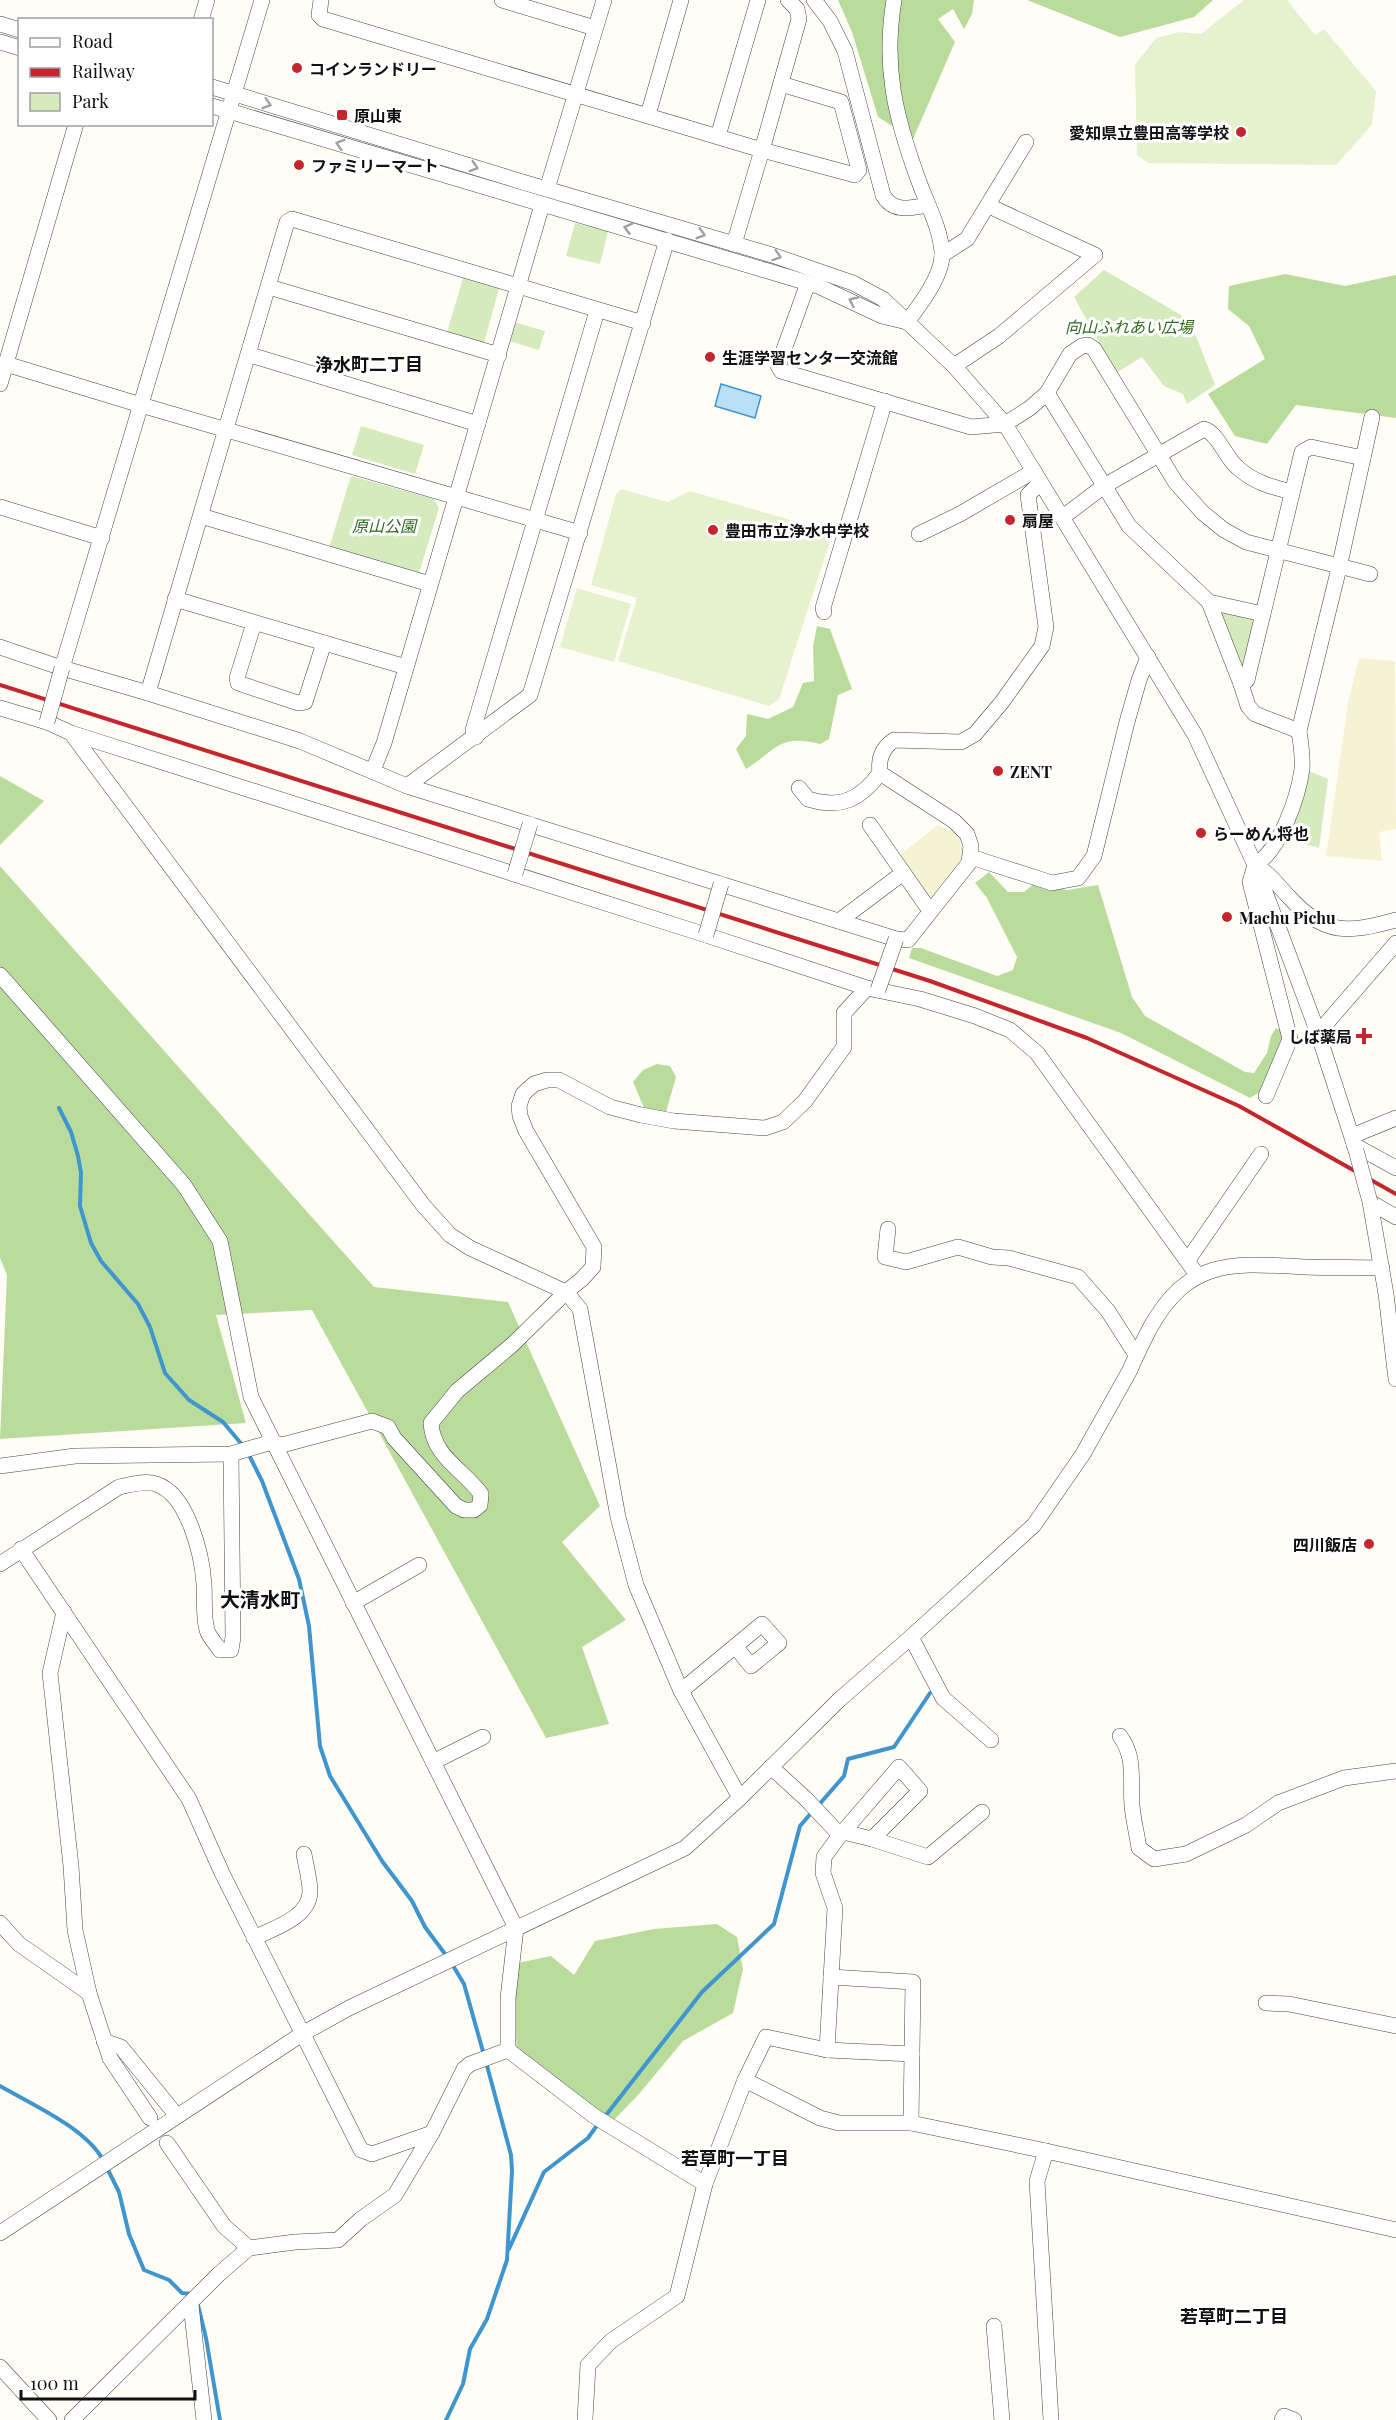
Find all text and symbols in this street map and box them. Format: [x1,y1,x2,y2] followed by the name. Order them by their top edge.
[18,18,213,126] legend
[72,29,113,53] text: Road
[309,58,437,79] place label: コインランドリー
[72,59,135,83] text: Railway
[290,61,304,75] marker: コインランドリー
[72,89,109,113] text: Park
[261,97,272,109] one-way arrow
[354,105,402,126] place label: 原山東
[335,108,349,122] marker: 原山東
[1069,122,1229,143] place label: 愛知県立豊田高等学校
[1234,125,1248,139] marker: 愛知県立豊田高等学校
[335,139,346,151] one-way arrow
[311,155,439,176] place label: ファミリーマート
[292,158,306,172] marker: ファミリーマート
[468,160,479,172] one-way arrow
[623,223,633,236] one-way arrow
[696,227,706,240] one-way arrow
[771,249,782,262] one-way arrow
[848,297,859,309] one-way arrow
[1065,316,1195,337] park label: 向山ふれあい広場
[722,347,898,368] place label: 生涯学習センタ一交流館
[703,350,717,364] marker: 生涯学習センタ一交流館
[315,352,423,376] district label: 浄水町二丁目
[1022,510,1054,531] place label: 扇屋
[1003,513,1017,527] marker: 扇屋
[352,515,418,536] park label: 原山公園
[725,520,869,541] place label: 豊田市立浄水中学校
[706,523,720,537] marker: 豊田市立浄水中学校
[1010,761,1052,782] place label: ZENT
[991,764,1005,778] marker: ZENT
[1213,823,1309,844] place label: らーめん将也
[1194,826,1208,840] marker: らーめん将也
[1239,907,1336,928] place label: Machu Pichu
[1220,910,1234,924] marker: Machu Pichu
[1288,1026,1352,1047] place label: しば薬局
[1357,1029,1371,1043] marker: しば薬局
[1293,1534,1357,1555] place label: 四川飯店
[1362,1537,1376,1551] marker: 四川飯店
[220,1585,300,1612] district label: 大清水町
[681,2146,789,2170] district label: 若草町一丁目
[1180,2304,1288,2328] district label: 若草町二丁目
[21,2363,195,2401] scale bar
[30,2371,79,2395] text: 100 m

